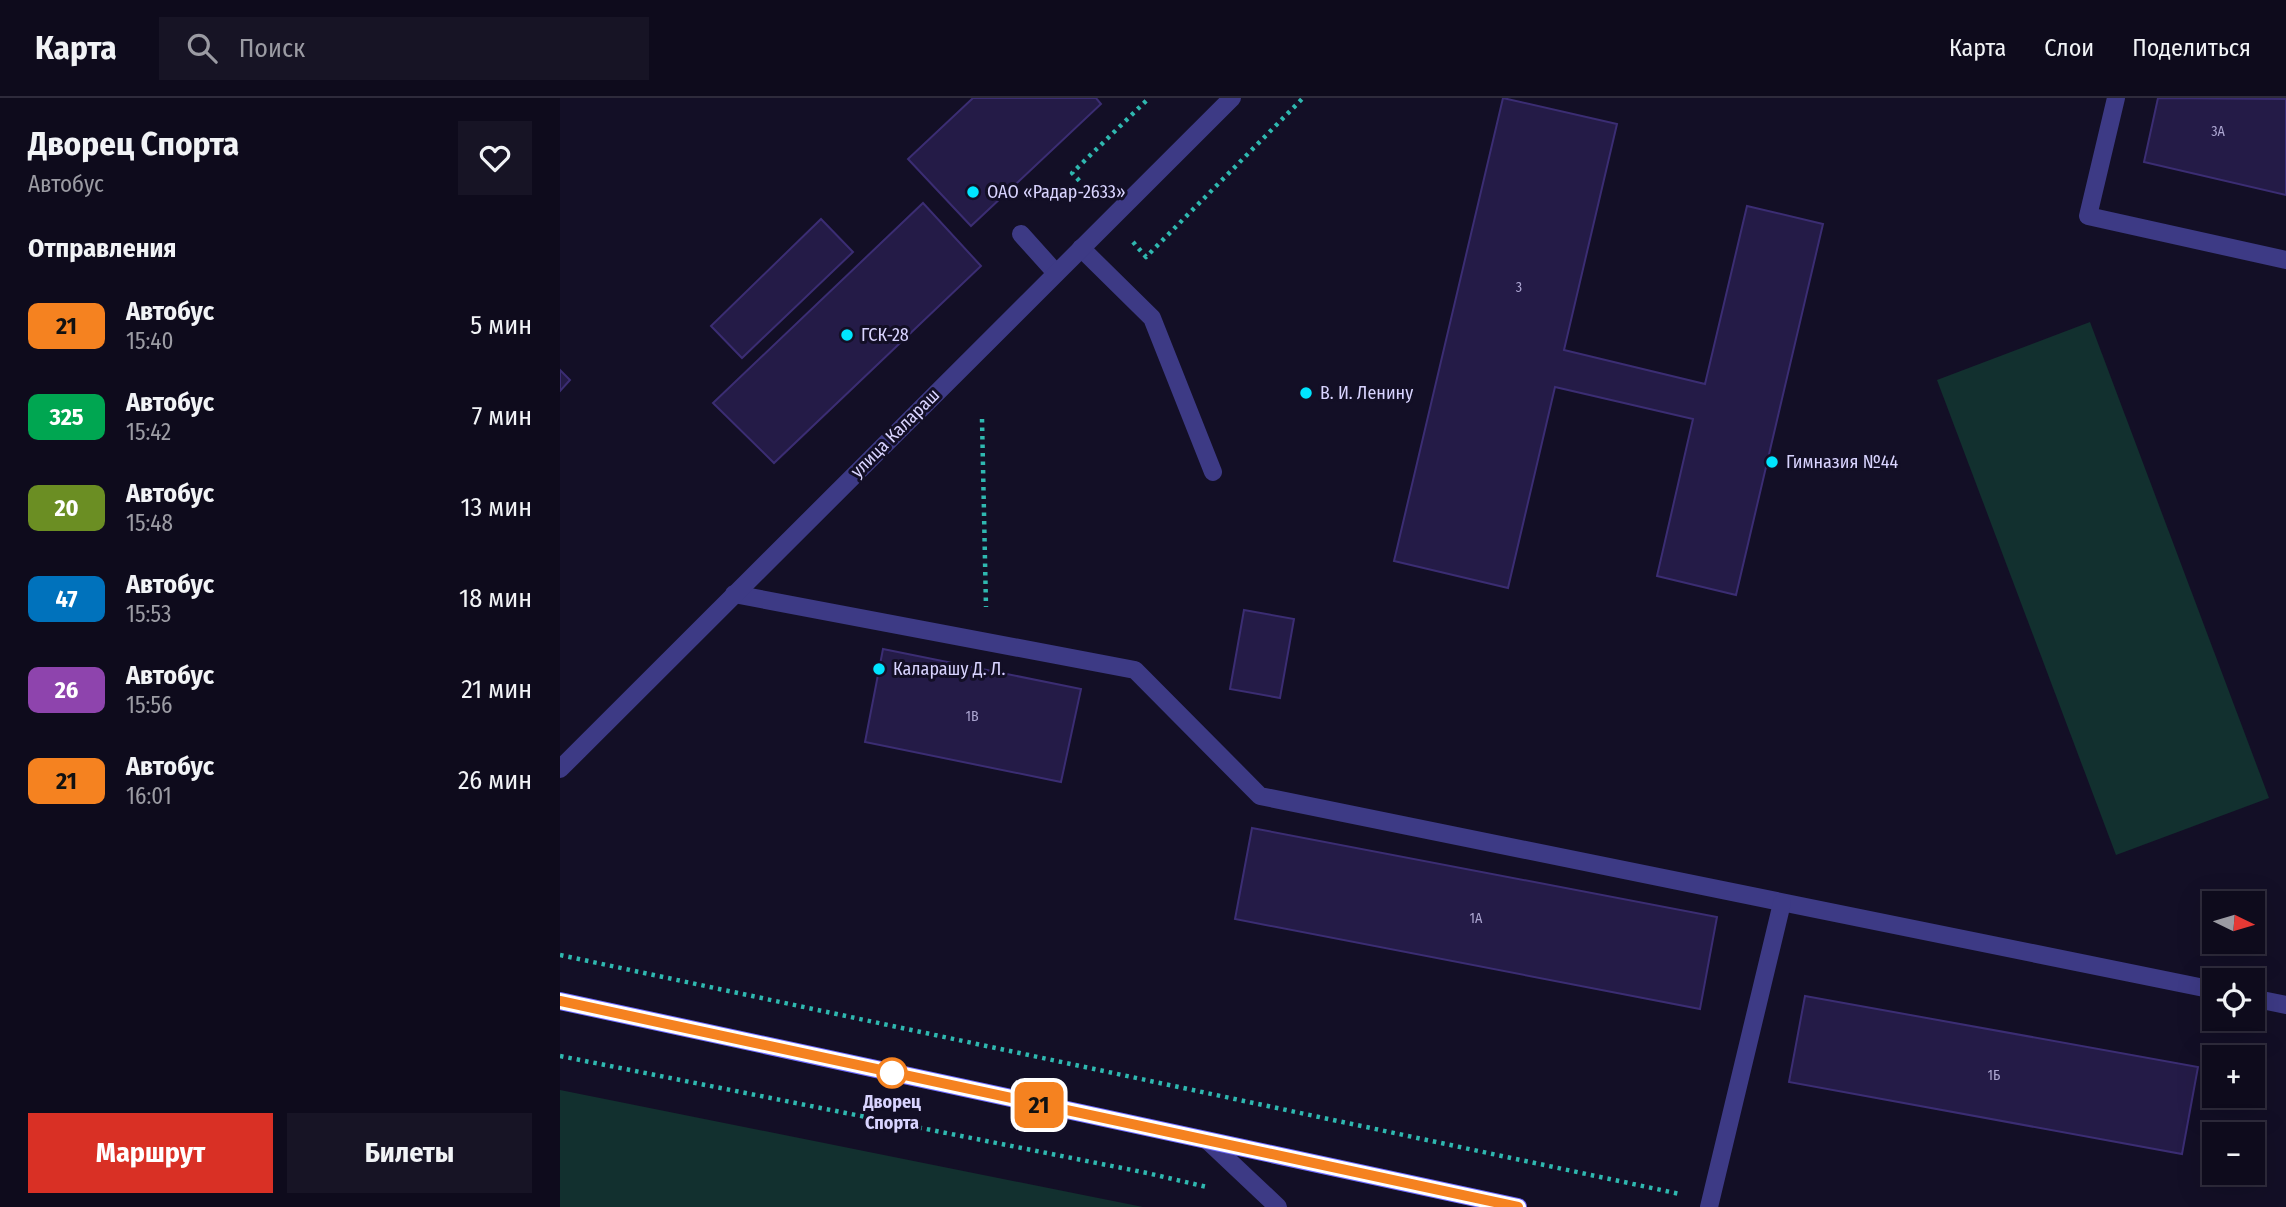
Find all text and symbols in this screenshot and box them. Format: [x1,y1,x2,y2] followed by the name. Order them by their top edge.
[159,17,649,80] search box
[35,28,117,68] text: Карта
[183,29,221,67] icon: search
[239,33,305,64] text: Поиск
[1949,34,2006,62] text: Карта
[2044,34,2094,62] text: Слои
[2132,34,2251,62] text: Поделиться
[458,121,532,195] button: heart
[2211,123,2225,140] house number: 3А
[28,124,239,164] text: Дворец Спорта
[28,170,104,198] text: Автобус
[987,181,1126,203] place label: ОАО «Радар-2633»
[965,184,981,200] marker: ОАО «Радар-2633»
[28,233,177,264] text: Отправления
[1516,279,1522,296] house number: 3
[126,296,214,327] text: Автобус
[470,310,532,341] text: 5 мин
[56,312,77,340] text: 21
[861,324,909,346] place label: ГСК-28
[126,327,173,355] text: 15:40
[839,327,855,343] marker: ГСК-28
[1320,382,1413,404] place label: В. И. Ленину
[846,384,944,482] street label: улица Калараш
[1298,385,1314,401] marker: В. И. Ленину
[126,387,214,418] text: Автобус
[472,401,532,432] text: 7 мин
[49,403,84,431] text: 325
[126,418,171,446] text: 15:42
[1786,451,1898,473] place label: Гимназия №44
[1764,454,1780,470] marker: Гимназия №44
[126,478,214,509] text: Автобус
[460,492,532,523] text: 13 мин
[54,494,79,522] text: 20
[126,509,173,537] text: 15:48
[126,569,214,600] text: Автобус
[459,583,532,614] text: 18 мин
[55,585,78,613] text: 47
[126,600,171,628] text: 15:53
[893,658,1005,680] place label: Каларашу Д. Л.
[126,660,214,691] text: Автобус
[871,661,887,677] marker: Каларашу Д. Л.
[461,674,532,705] text: 21 мин
[55,676,78,704] text: 26
[126,691,172,719] text: 15:56
[965,708,979,725] house number: 1В
[126,751,214,782] text: Автобус
[458,765,532,796] text: 26 мин
[56,767,77,795] text: 21
[126,782,172,810] text: 16:01
[2202,891,2264,954] north arrow
[2202,891,2265,1185] map controls
[1470,910,1483,927] house number: 1А
[2202,968,2265,1031] button: locate
[2202,1045,2265,1108] button: +
[877,1058,907,1088] marker: Дворец Спорта
[1988,1067,2000,1084] house number: 1Б
[1008,1082,1070,1128] line badge: 21
[862,1091,921,1134] place label: Дворец Спорта
[1029,1091,1049,1119] text: 21
[28,1113,273,1193] button: Маршрут
[287,1113,532,1193] button: Билеты
[2202,1122,2265,1185] button: −

